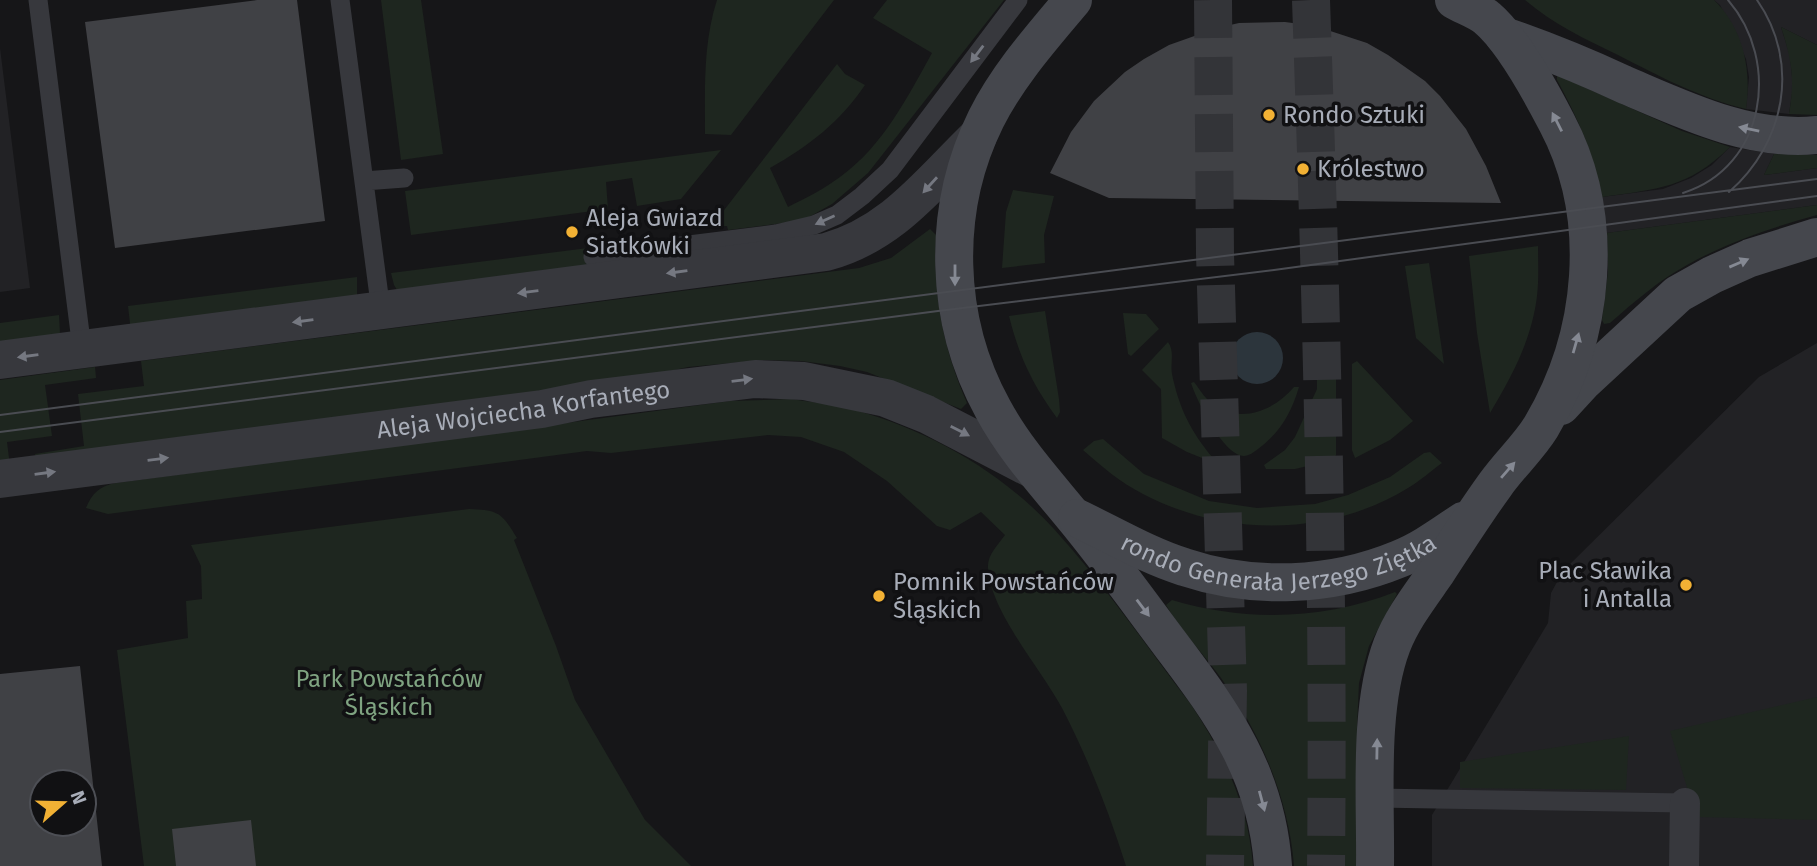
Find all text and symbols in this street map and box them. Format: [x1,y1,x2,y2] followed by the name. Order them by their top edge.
[970,45,985,63] one-way arrow
[1283,101,1425,129] place label: Rondo Sztuki
[1261,107,1277,123] marker: Rondo Sztuki
[1551,111,1563,131] one-way arrow
[1738,124,1760,135] one-way arrow
[1317,155,1425,183] place label: Królestwo
[1295,161,1311,177] marker: Królestwo
[922,176,938,194] one-way arrow
[586,204,723,260] place label: Aleja Gwiazd Siatkówki
[815,214,835,226] one-way arrow
[564,224,580,240] marker: Aleja Gwiazd Siatkówki
[1728,257,1749,268] one-way arrow
[949,264,961,286] one-way arrow
[666,267,688,278] one-way arrow
[517,286,539,297] one-way arrow
[292,316,314,327] one-way arrow
[1572,332,1582,353] one-way arrow
[17,351,39,362] one-way arrow
[375,375,672,444] street label: Aleja Wojciecha Korfantego
[731,375,753,386] one-way arrow
[950,426,970,437] one-way arrow
[147,453,169,464] one-way arrow
[1500,461,1515,478] one-way arrow
[34,467,56,478] one-way arrow
[1115,520,1441,548] street label: rondo Generała Jerzego Ziętka
[1116,528,1441,596] text: rondo Generała Jerzego Ziętka
[1538,557,1672,613] place label: Plac Sławika i Antalla
[893,568,1114,624] place label: Pomnik Powstańców Śląskich
[1678,577,1694,593] marker: Plac Sławika i Antalla
[871,588,887,604] marker: Pomnik Powstańców Śląskich
[1136,599,1151,617] one-way arrow
[295,665,483,721] park label: Park Powstańców Śląskich
[1371,738,1383,760] one-way arrow
[28,768,98,838] north arrow
[66,787,91,807] text: N
[1257,791,1267,812] one-way arrow

